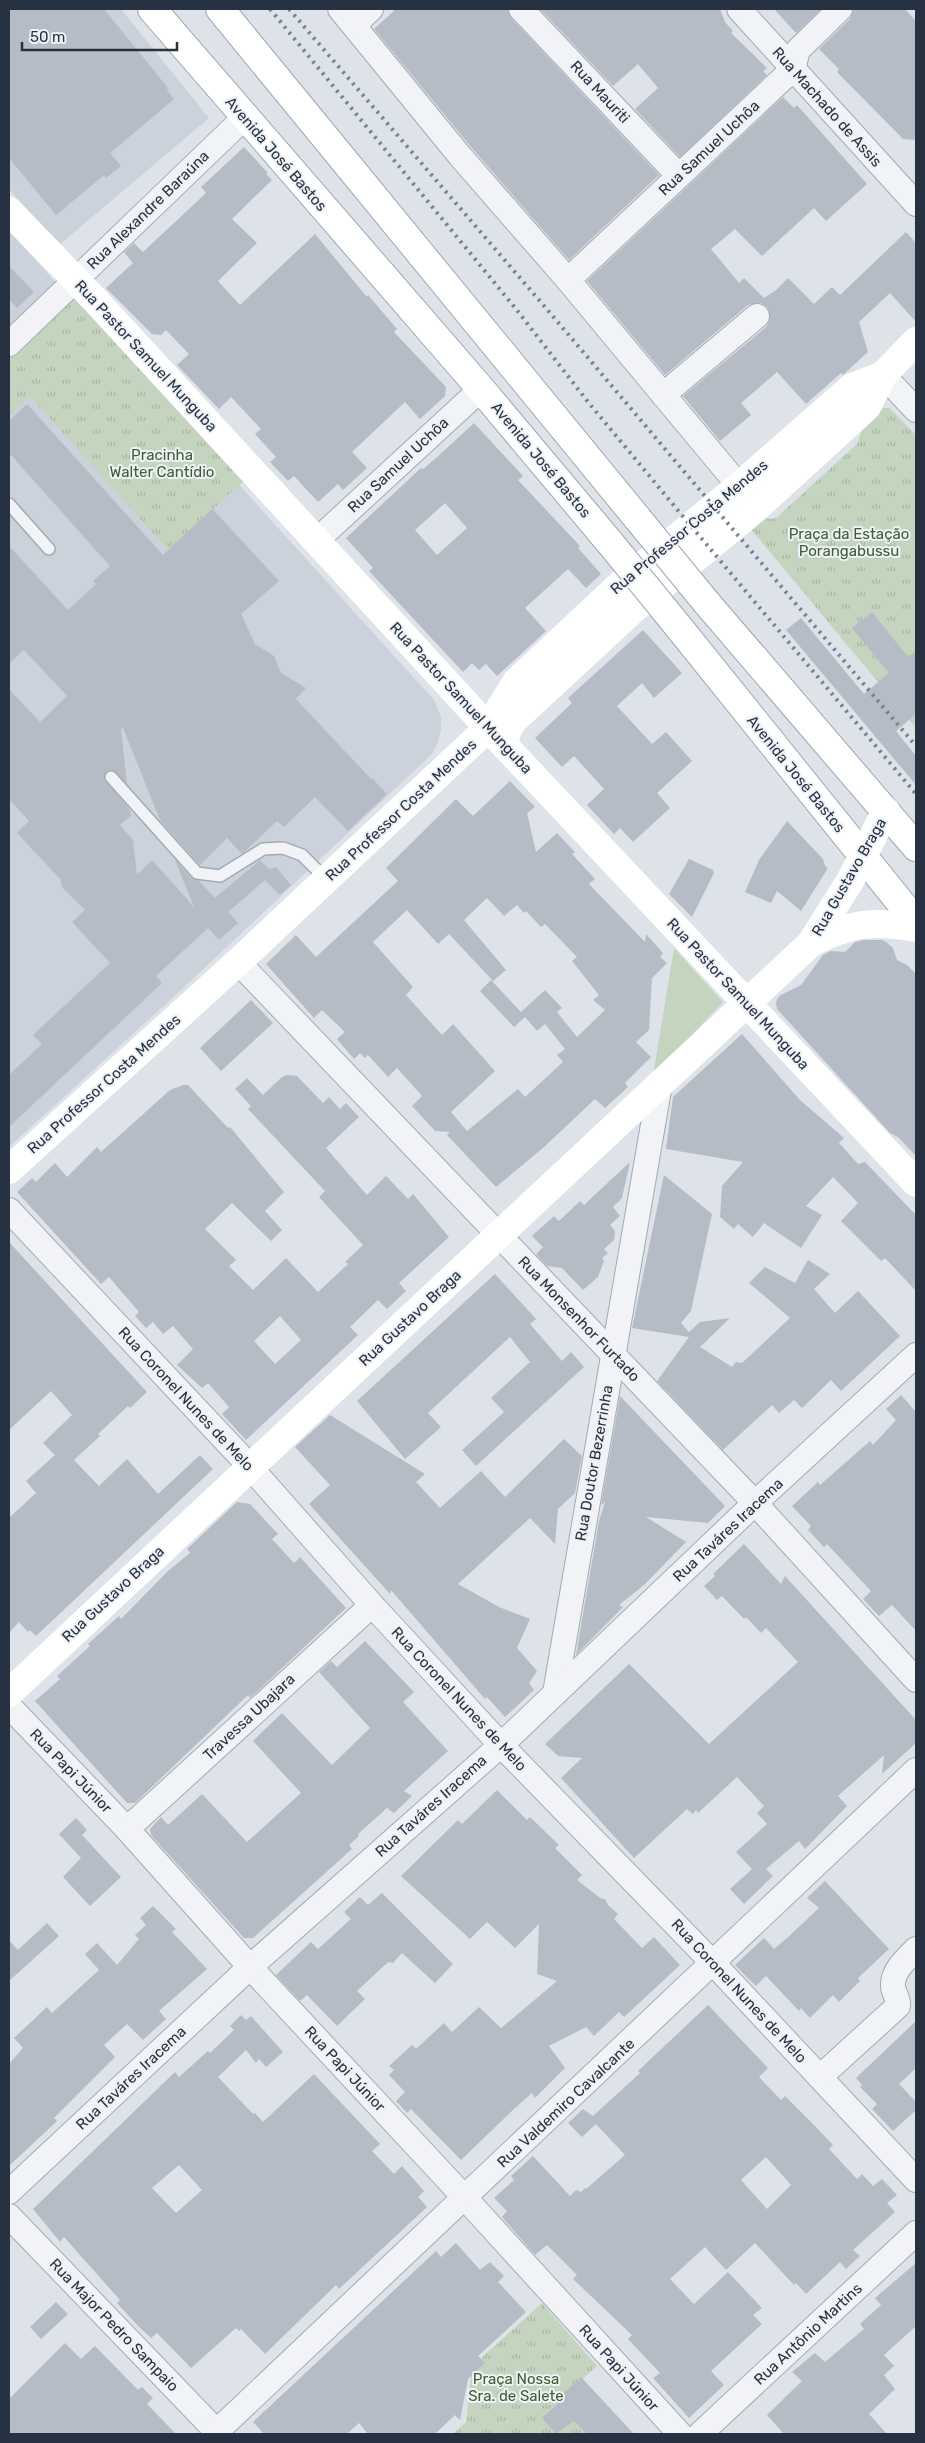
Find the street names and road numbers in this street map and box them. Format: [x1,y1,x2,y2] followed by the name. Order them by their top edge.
[768,43,886,171] street label: Rua Machado de Assis
[567,57,633,127] street label: Rua Mauriti
[221,93,331,215] street label: Avenida José Bastos
[655,97,763,199] street label: Rua Samuel Uchôa
[83,147,213,273] street label: Rua Alexandre Baraúna
[71,276,221,436] street label: Rua Pastor Samuel Munguba
[487,398,595,522] street label: Avenida José Bastos
[344,414,452,516] street label: Rua Samuel Uchôa
[607,456,772,598] street label: Rua Professor Costa Mendes
[386,618,536,778] street label: Rua Pastor Samuel Munguba
[743,712,849,836] street label: Avenida José Bastos
[322,735,480,885] street label: Rua Professor Costa Mendes
[808,815,890,939] street label: Rua Gustavo Braga
[663,914,813,1074] street label: Rua Pastor Samuel Munguba
[24,1010,185,1158] street label: Rua Professor Costa Mendes
[514,1253,644,1385] street label: Rua Monsenhor Furtado
[355,1266,465,1370] street label: Rua Gustavo Braga
[115,1323,257,1475] street label: Rua Coronel Nunes de Melo
[571,1384,617,1542] street label: Rua Doutor Bezerrinha
[669,1474,787,1586] street label: Rua Taváres Iracema
[58,1542,168,1646] street label: Rua Gustavo Braga
[388,1623,530,1775] street label: Rua Coronel Nunes de Melo
[199,1670,299,1764] street label: Travessa Ubajara
[26,1725,116,1817] street label: Rua Papi Júnior
[372,1751,490,1861] street label: Rua Taváres Iracema
[668,1915,810,2067] street label: Rua Coronel Nunes de Melo
[72,2022,190,2134] street label: Rua Taváres Iracema
[301,2023,389,2116] street label: Rua Papi Júnior
[494,2035,638,2171] street label: Rua Valdemiro Cavalcante
[46,2255,182,2395] street label: Rua Major Pedro Sampaio
[750,2279,866,2389] street label: Rua Antônio Martins
[575,2321,663,2415] street label: Rua Papi Júnior

